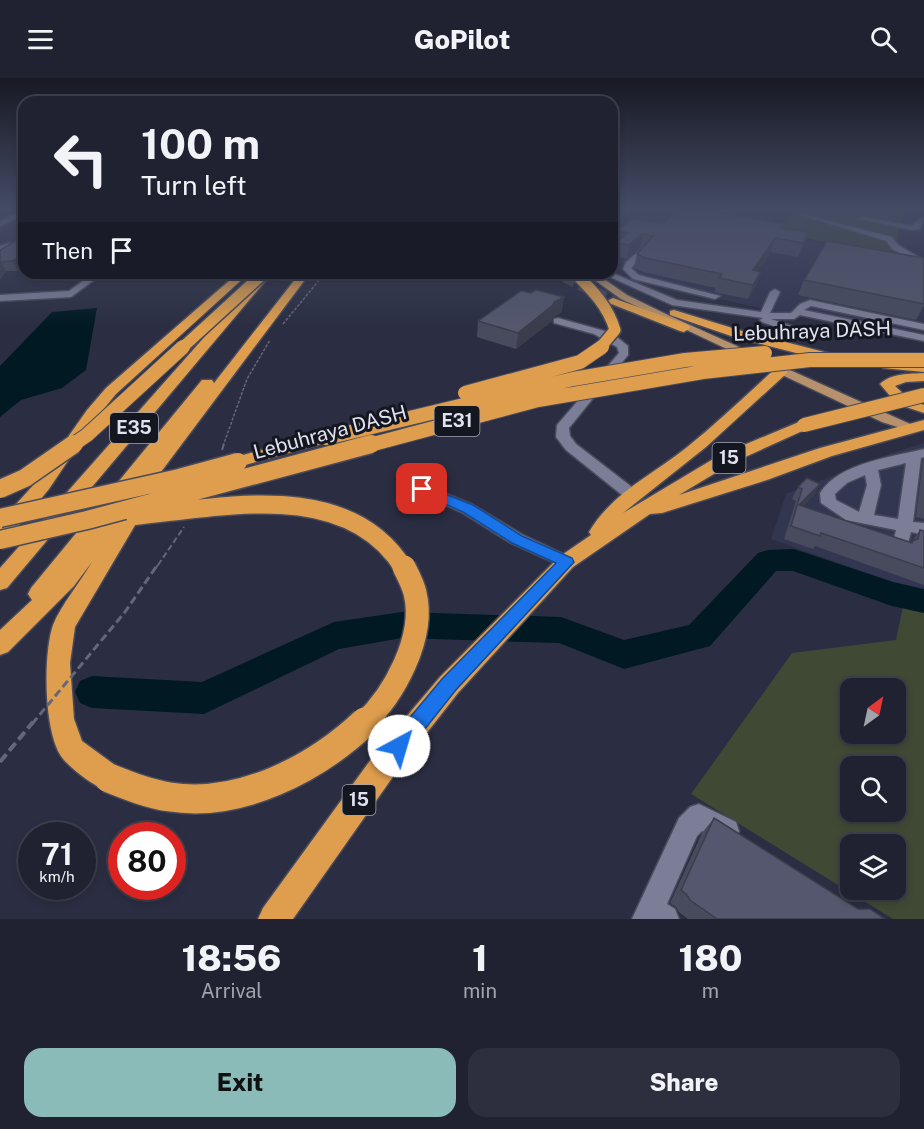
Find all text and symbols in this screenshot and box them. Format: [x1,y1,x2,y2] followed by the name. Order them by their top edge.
[24,23,57,56] icon: menu
[414,23,510,55] text: GoPilot
[867,23,900,56] icon: search
[141,119,260,168] text: 100 m
[42,120,120,198] icon: left
[141,169,247,201] text: Turn left
[105,234,138,267] icon: arrive
[42,238,93,264] text: Then
[733,316,891,346] street label: Lebuhraya DASH
[251,400,409,464] street label: Lebuhraya DASH
[434,406,480,436] road number: E31
[110,413,158,443] road number: E35
[712,443,746,473] road number: 15
[396,463,447,514] pin
[405,472,438,505] icon: arrive
[840,678,906,744] north arrow
[840,678,906,900] map controls
[367,714,431,778] position arrow
[840,756,906,822] button: search
[342,785,376,815] road number: 15
[108,822,186,900] speed limit sign: 80
[840,834,906,900] button: layers
[41,836,73,872] text: 71
[39,868,75,885] text: km/h
[182,937,282,979] text: 18:56
[472,937,488,979] text: 1
[678,937,742,979] text: 180
[201,979,262,1003] text: Arrival
[463,979,497,1003] text: min
[702,979,719,1003] text: m
[24,1048,456,1117] button: Exit
[468,1048,900,1117] button: Share

